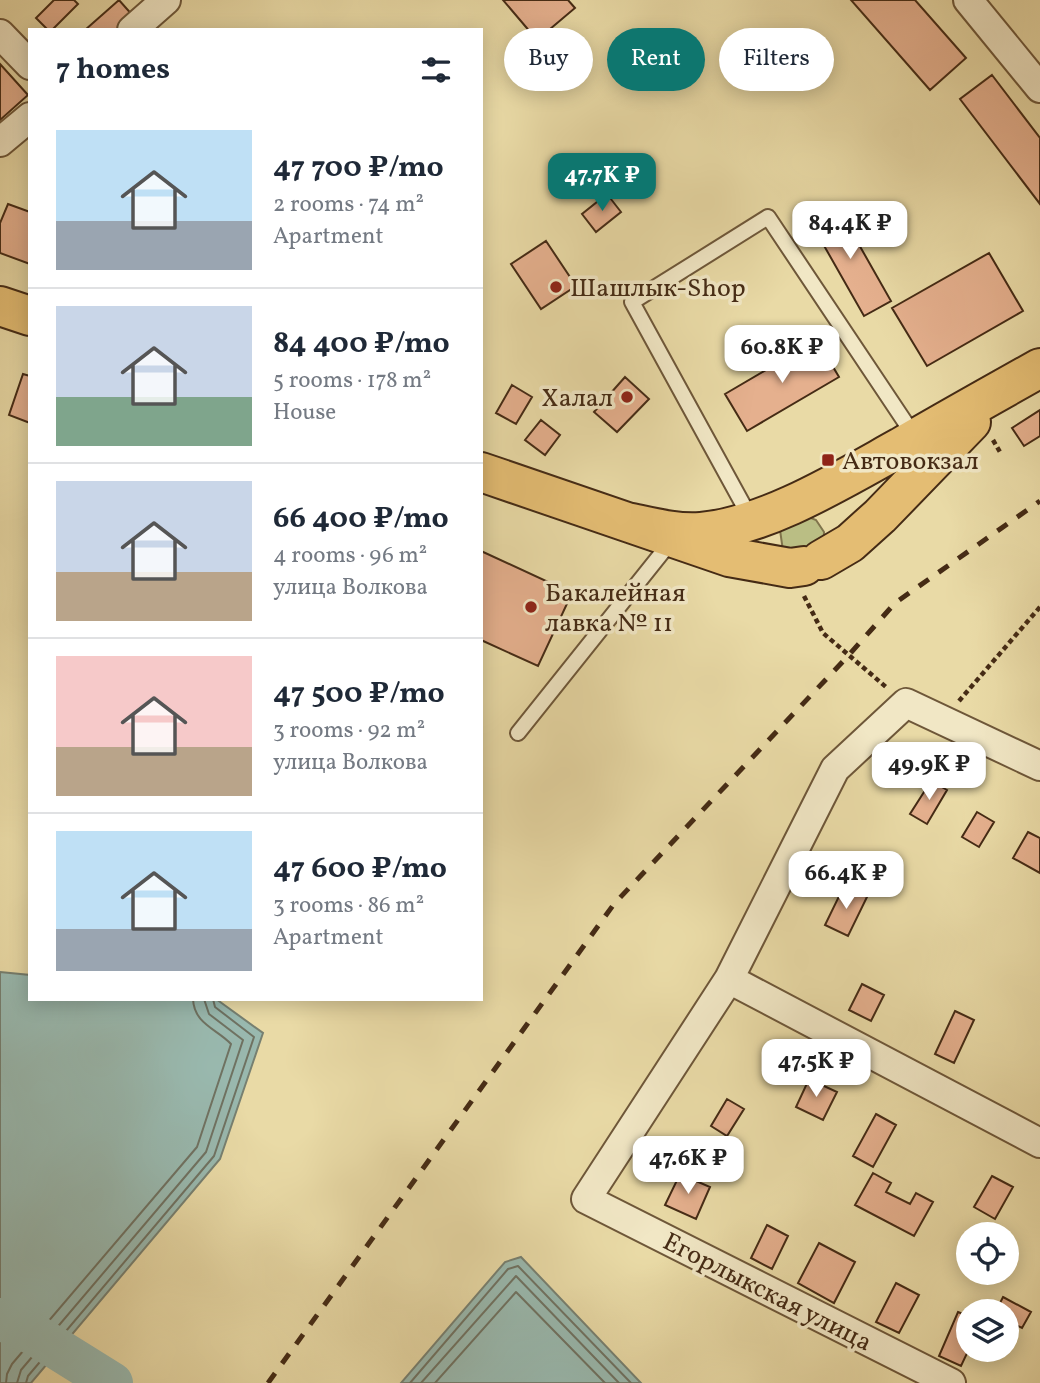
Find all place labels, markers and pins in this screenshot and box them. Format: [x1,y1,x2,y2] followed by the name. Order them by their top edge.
[537,154,667,213] pin: 47.7K ₽
[785,202,915,261] pin: 84.4K ₽
[570,271,746,307] place label: Шашлык-Shop
[548,279,564,295] marker: Шашлык-Shop
[717,326,847,385] pin: 60.8K ₽
[541,381,613,417] place label: Халал
[619,389,635,405] marker: Халал
[842,444,979,480] place label: Автовокзал
[820,452,836,468] marker: Автовокзал
[545,576,685,642] place label: Бакалейная лавка № 11
[523,599,539,615] marker: Бакалейная лавка № 11
[864,742,994,802] pin: 49.9K ₽
[781,852,911,911] pin: 66.4K ₽
[751,1040,881,1099] pin: 47.5K ₽
[623,1136,753,1196] pin: 47.6K ₽

